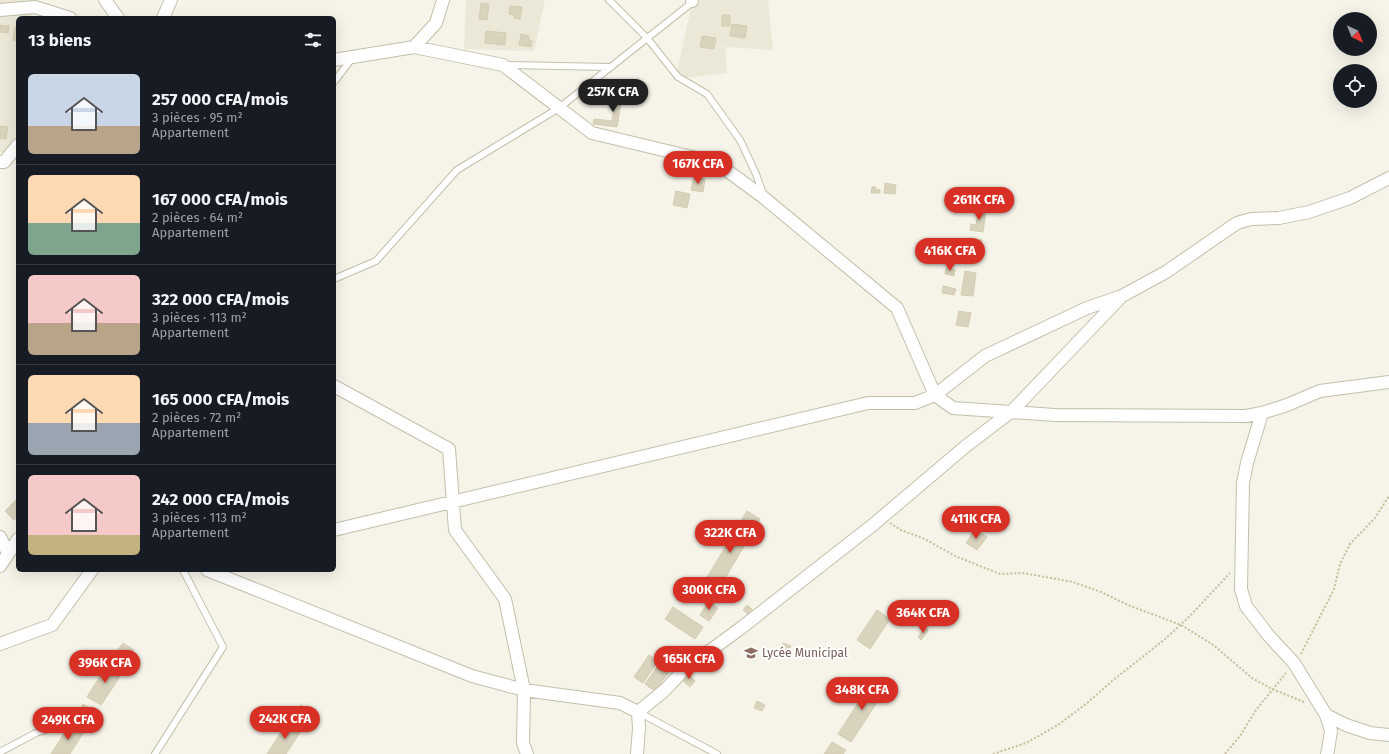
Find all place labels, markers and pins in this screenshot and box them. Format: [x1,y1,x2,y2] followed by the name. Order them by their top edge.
[572,79,654,113] pin: 257K CFA
[657,151,739,185] pin: 167K CFA
[938,187,1020,221] pin: 261K CFA
[909,238,991,272] pin: 416K CFA
[935,506,1017,540] pin: 411K CFA
[689,520,771,554] pin: 322K CFA
[668,577,750,611] pin: 300K CFA
[882,600,964,634] pin: 364K CFA
[743,645,759,661] school or university icon: Lycée Municipal
[648,646,730,680] pin: 165K CFA
[762,646,848,660] place label: Lycée Municipal
[64,650,146,684] pin: 396K CFA
[821,677,903,711] pin: 348K CFA
[244,706,326,740] pin: 242K CFA
[27,707,109,741] pin: 249K CFA

